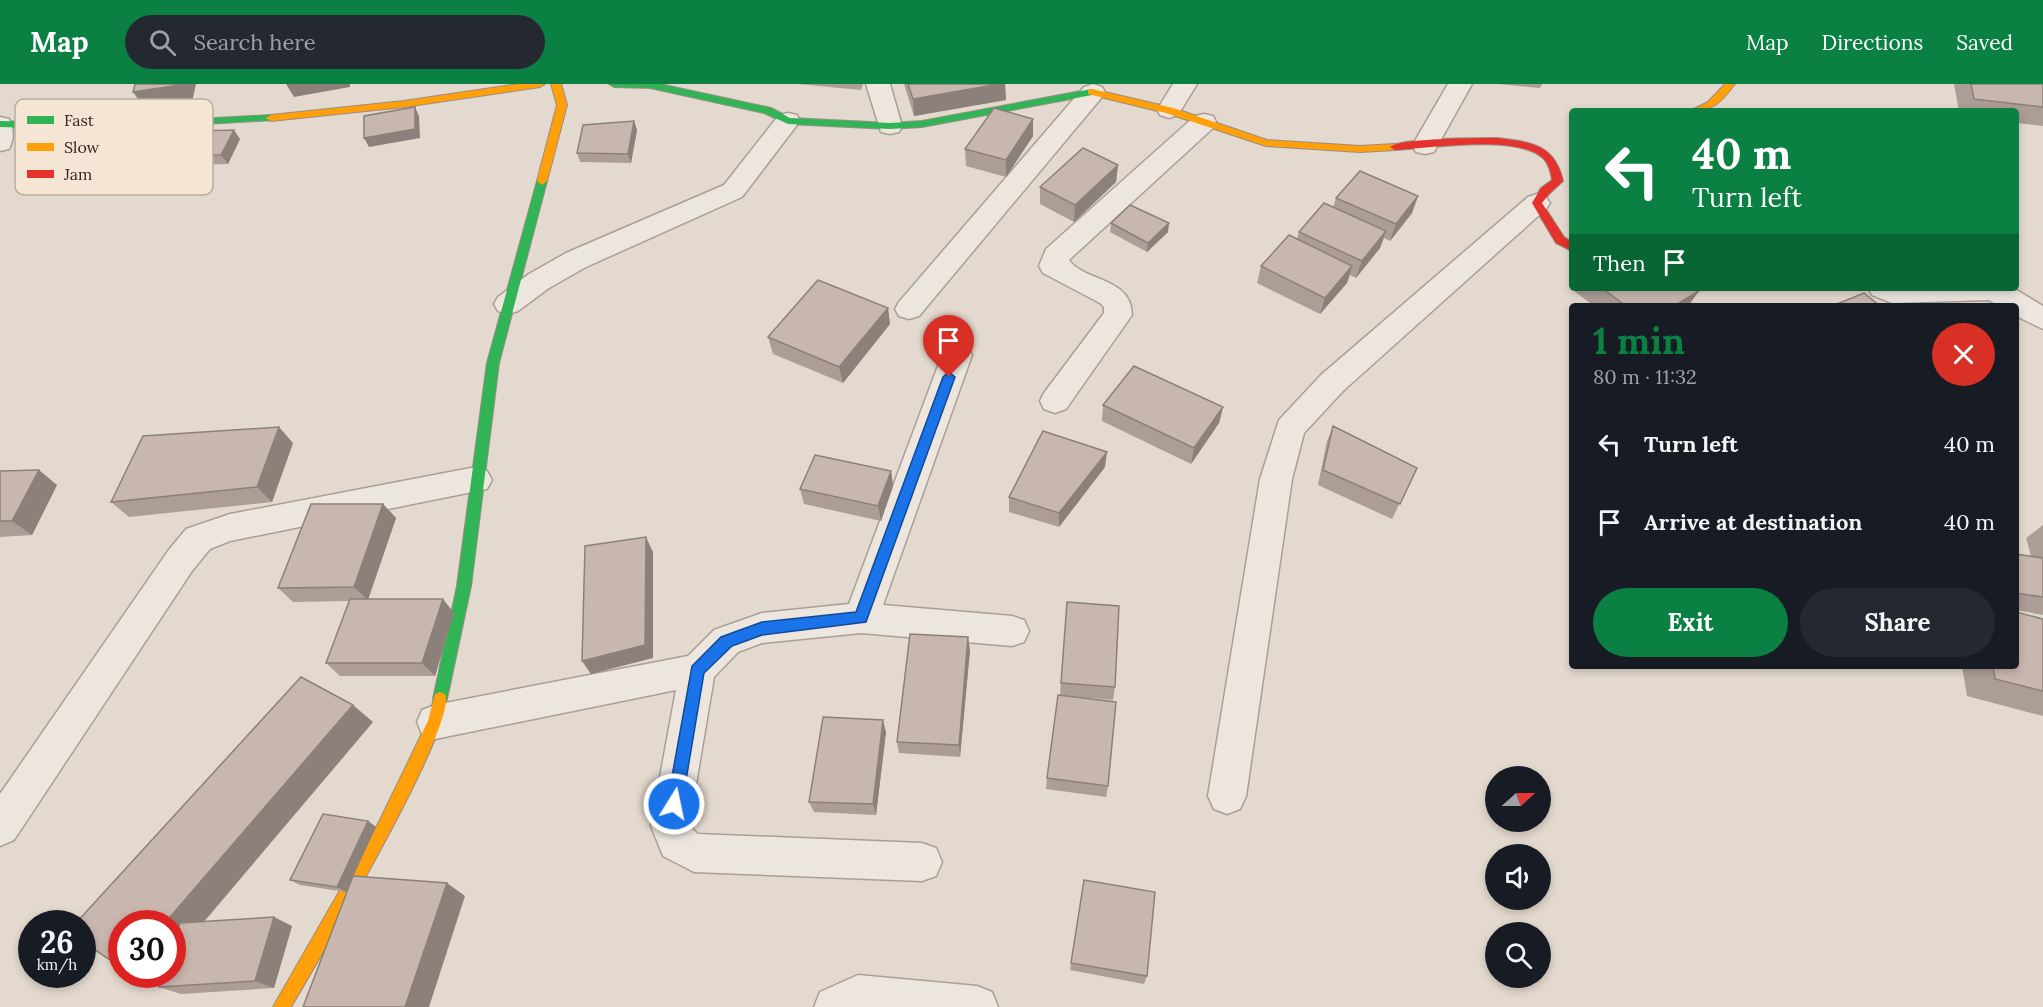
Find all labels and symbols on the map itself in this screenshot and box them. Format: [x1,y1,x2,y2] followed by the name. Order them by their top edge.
[15,99,213,195] legend
[64,110,95,130] text: Fast
[64,137,100,157] text: Slow
[63,164,92,184] text: Jam
[923,315,974,377] pin
[1485,766,1551,832] north arrow
[642,772,706,836] position arrow
[108,910,186,988] speed limit sign: 30

